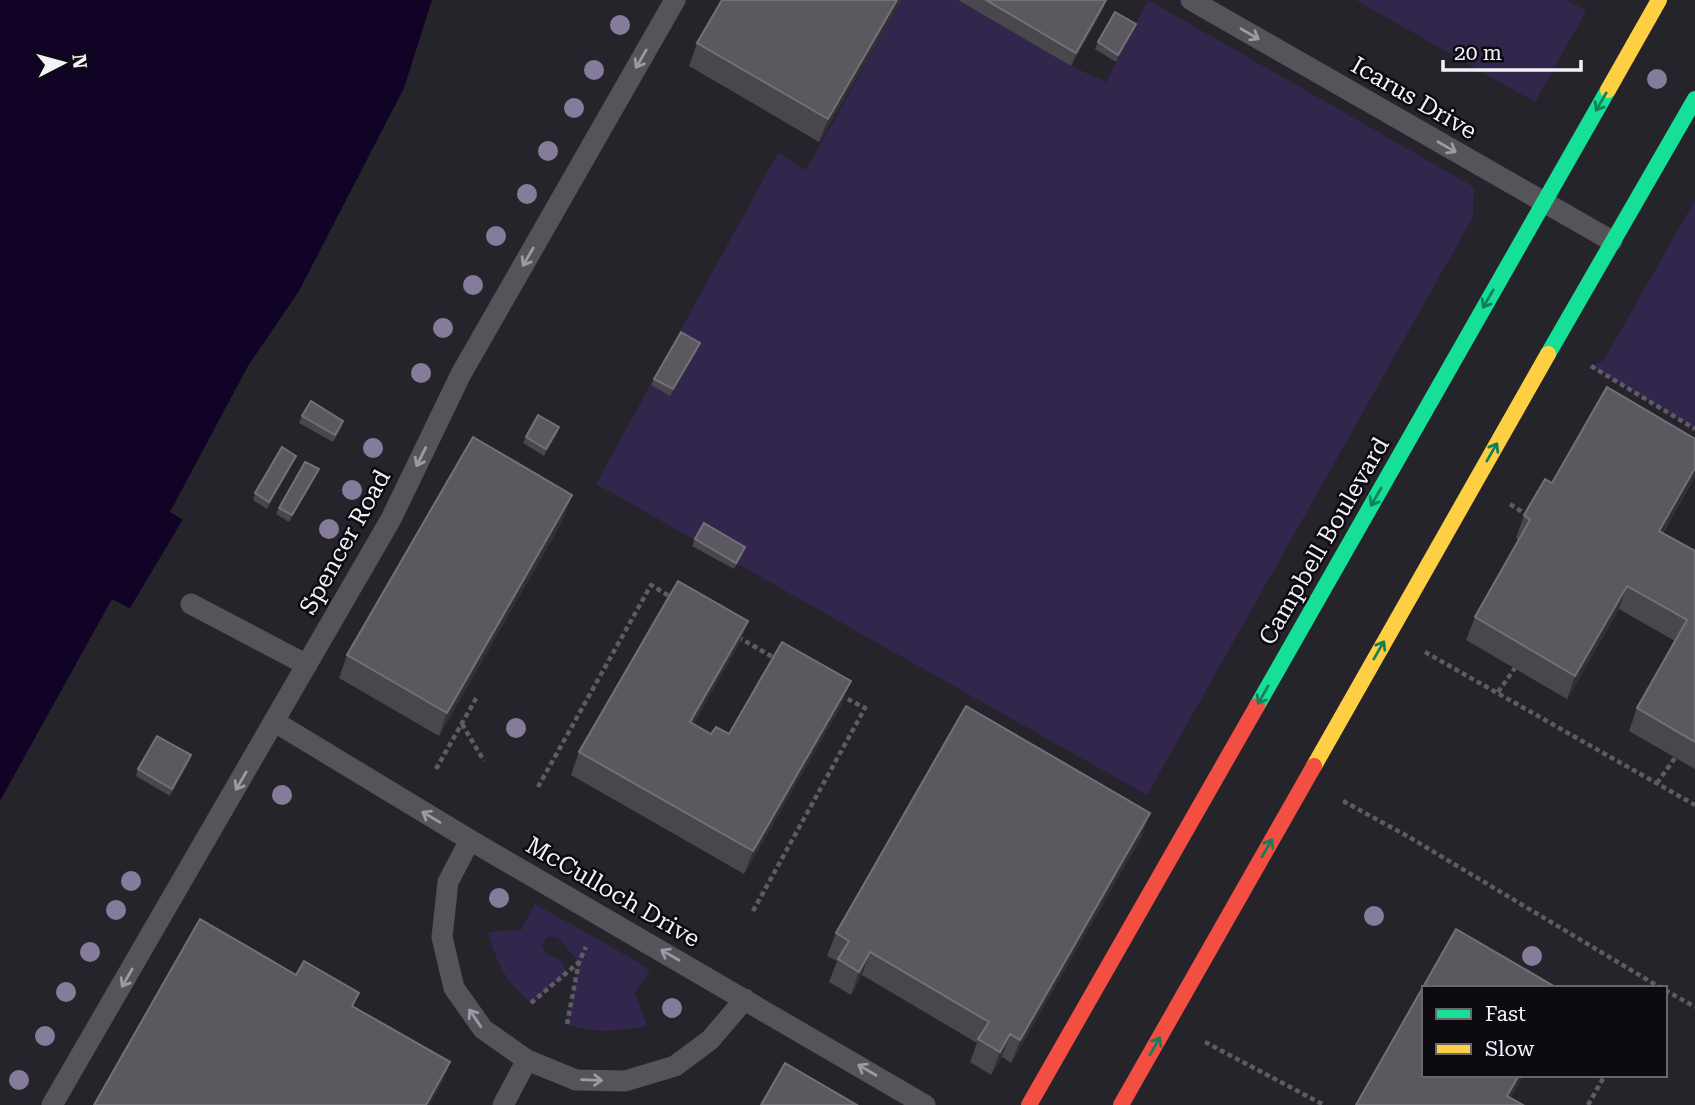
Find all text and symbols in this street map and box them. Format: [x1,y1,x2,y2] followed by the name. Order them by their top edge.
[28,28,98,98] north arrow
[1239,28,1260,41] one-way arrow
[1443,28,1581,72] scale bar
[1454,41,1502,65] text: 20 m
[634,49,648,69] one-way arrow
[1346,51,1482,145] street label: Icarus Drive
[67,53,92,70] text: N
[1594,91,1608,111] one-way arrow
[1437,141,1457,155] one-way arrow
[521,246,535,266] one-way arrow
[1481,289,1495,309] one-way arrow
[1253,432,1395,650] street label: Campbell Boulevard
[1486,442,1499,463] one-way arrow
[413,446,427,467] one-way arrow
[294,465,396,619] street label: Spencer Road
[1368,487,1382,507] one-way arrow
[1373,640,1386,661] one-way arrow
[1256,684,1270,704] one-way arrow
[234,770,248,790] one-way arrow
[422,809,442,823] one-way arrow
[521,831,705,953] street label: McCulloch Drive
[1260,838,1274,858] one-way arrow
[661,948,681,962] one-way arrow
[119,967,133,987] one-way arrow
[1422,986,1667,1077] legend
[1485,1002,1526,1026] text: Fast
[468,1009,482,1028] one-way arrow
[1148,1036,1162,1056] one-way arrow
[1485,1037,1535,1061] text: Slow
[857,1063,877,1077] one-way arrow
[580,1074,603,1087] one-way arrow

